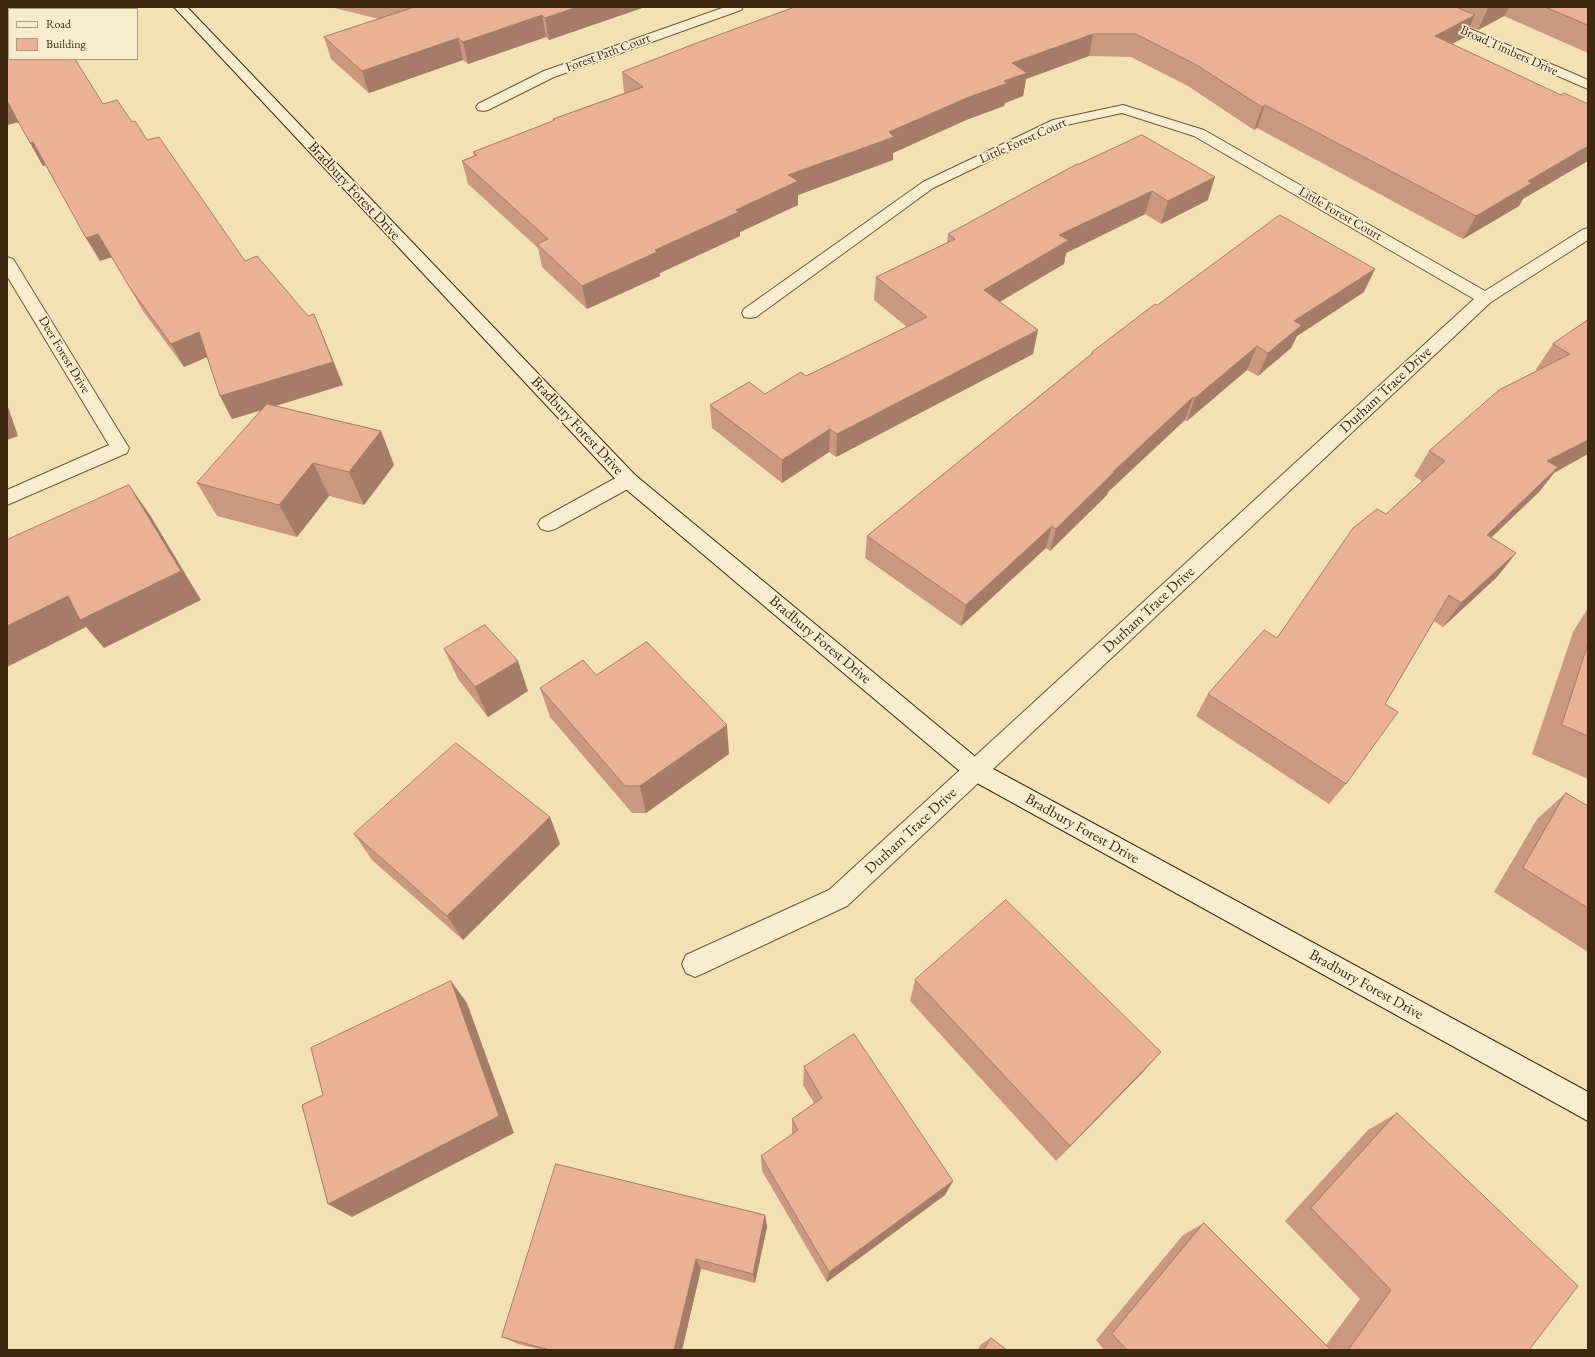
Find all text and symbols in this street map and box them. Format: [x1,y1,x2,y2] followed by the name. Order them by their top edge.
[8,8,138,60] legend
[46,16,71,32] text: Road
[1458,22,1560,80] street label: Broad Timbers Drive
[564,30,652,76] street label: Forest Path Court
[46,36,86,52] text: Building
[977,115,1069,167] street label: Little Forest Court
[304,138,404,244] street label: Bradbury Forest Drive
[1296,184,1384,244] street label: Little Forest Court
[35,313,93,397] street label: Deer Forest Drive
[1336,343,1436,437] street label: Durham Trace Drive
[527,373,627,479] street label: Bradbury Forest Drive
[1099,563,1199,657] street label: Durham Trace Drive
[765,592,875,688] street label: Bradbury Forest Drive
[861,784,961,878] street label: Durham Trace Drive
[1022,790,1142,868] street label: Bradbury Forest Drive
[1306,946,1426,1024] street label: Bradbury Forest Drive

